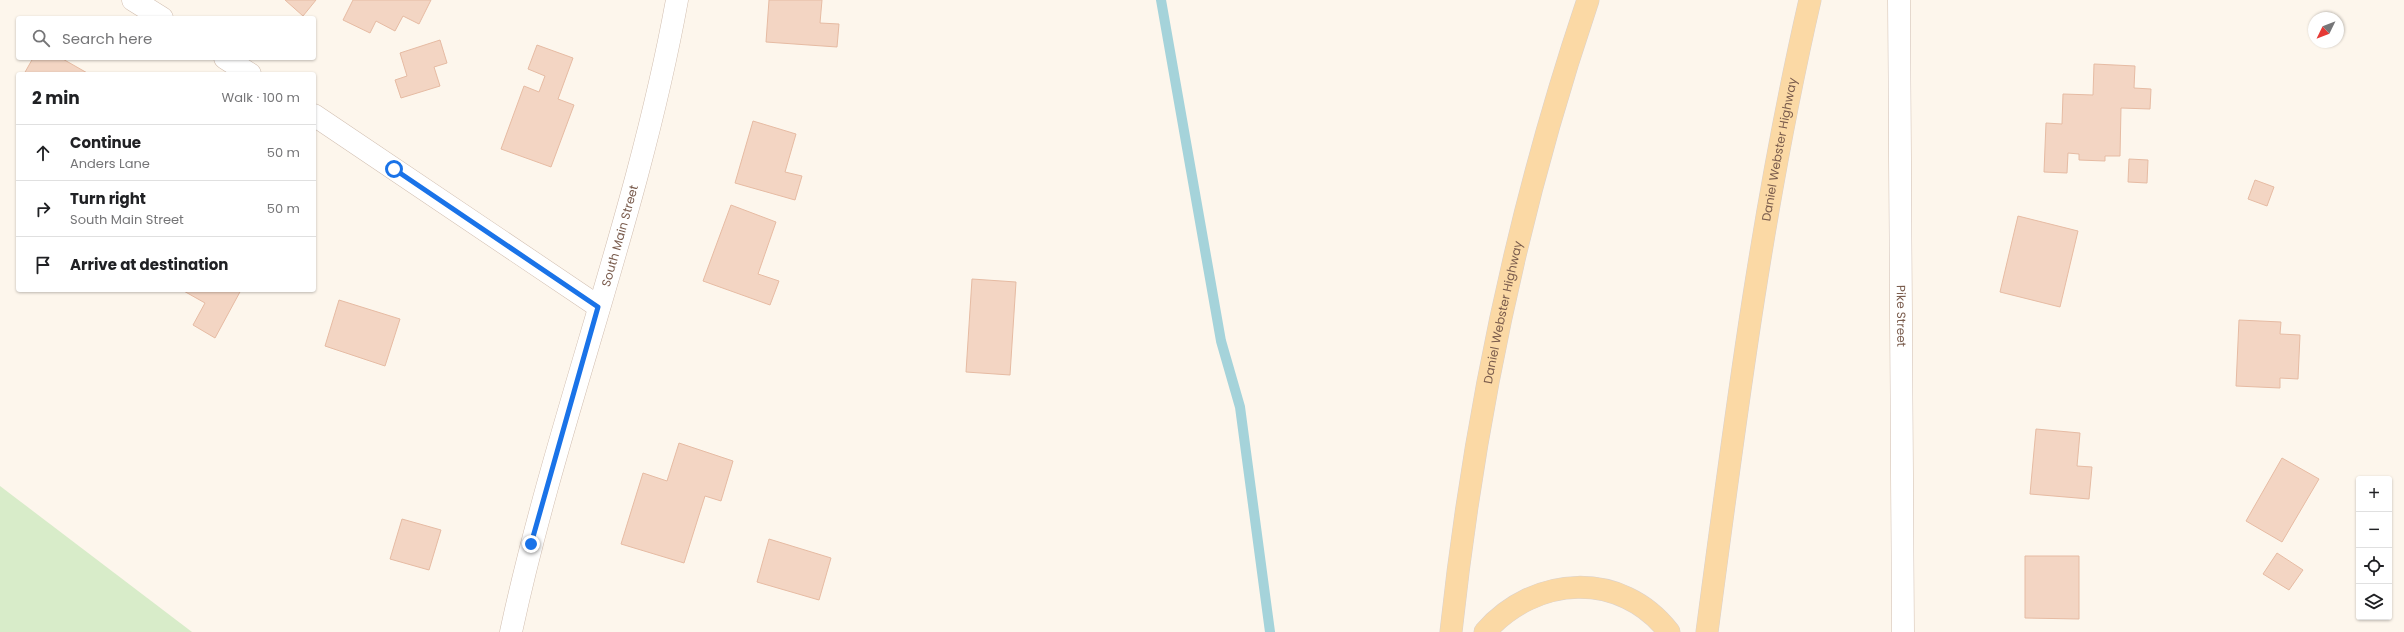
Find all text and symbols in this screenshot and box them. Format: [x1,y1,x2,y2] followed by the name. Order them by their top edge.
[2308,12,2344,48] north arrow
[16,16,316,60] search box
[30,27,52,49] icon: search
[62,28,152,49] text: Search here
[1757,76,1801,223] street label: Daniel Webster Highway
[32,86,80,110] text: 2 min
[222,88,300,107] text: Walk · 100 m
[70,132,141,153] text: Continue
[32,142,54,164] icon: ahead
[267,143,300,162] text: 50 m
[70,154,150,173] text: Anders Lane
[385,160,403,178] route start
[597,183,642,289] street label: South Main Street
[70,188,146,209] text: Turn right
[32,198,54,220] icon: right
[267,199,300,218] text: 50 m
[70,210,184,229] text: South Main Street
[1479,239,1526,385] street label: Daniel Webster Highway
[32,254,54,276] icon: arrive
[70,254,228,275] text: Arrive at destination
[1893,285,1910,347] street label: Pike Street
[2356,476,2392,620] map controls
[2356,476,2392,512] button: +
[2356,512,2392,548] button: −
[522,535,540,553] route end
[2356,548,2392,584] button: locate
[2356,584,2392,620] button: layers

